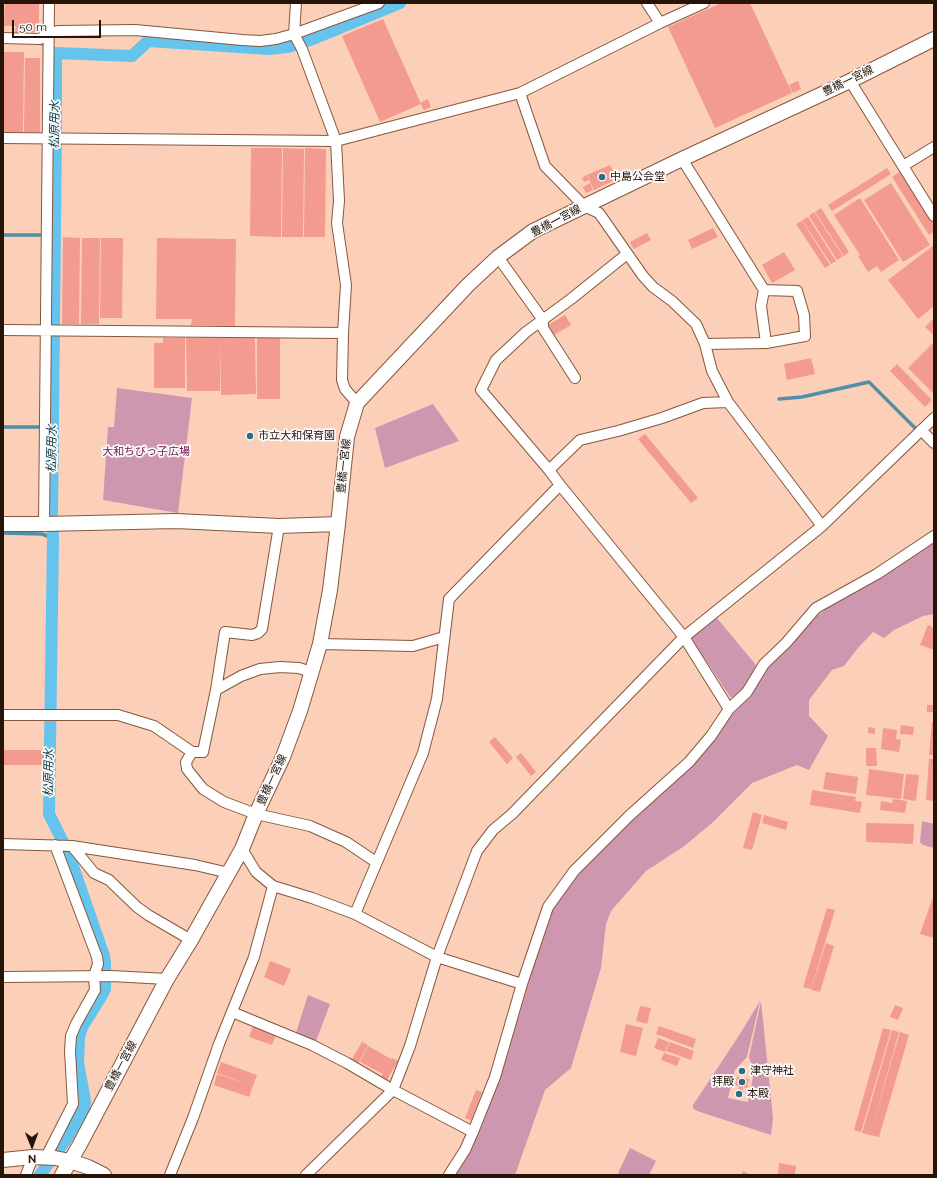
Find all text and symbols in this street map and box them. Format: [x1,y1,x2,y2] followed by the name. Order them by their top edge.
[14,12,103,38] scale bar
[19,20,47,34] text: 50 m
[820,63,876,99] street label: 豊橋一宮線
[47,101,63,149] water label: 松原用水
[610,170,665,184] place label: 中島公会堂
[597,172,607,182] marker: 中島公会堂
[529,202,583,240] street label: 豊橋一宮線
[44,425,60,473] water label: 松原用水
[258,429,335,443] place label: 市立大和保育園
[245,431,255,441] marker: 市立大和保育園
[335,438,353,494] street label: 豊橋一宮線
[102,445,190,459] park label: 大和ちびっ子広場
[41,749,57,797] water label: 松原用水
[254,752,290,808] street label: 豊橋一宮線
[102,1039,140,1093] street label: 豊橋一宮線
[750,1064,794,1078] place label: 津守神社
[737,1066,747,1076] marker: 津守神社
[712,1075,734,1089] place label: 拝殿
[737,1077,747,1087] marker: 拝殿
[747,1087,769,1101] place label: 本殿
[734,1089,744,1099] marker: 本殿
[12,1126,52,1166] north arrow
[28,1152,37,1165] text: N

